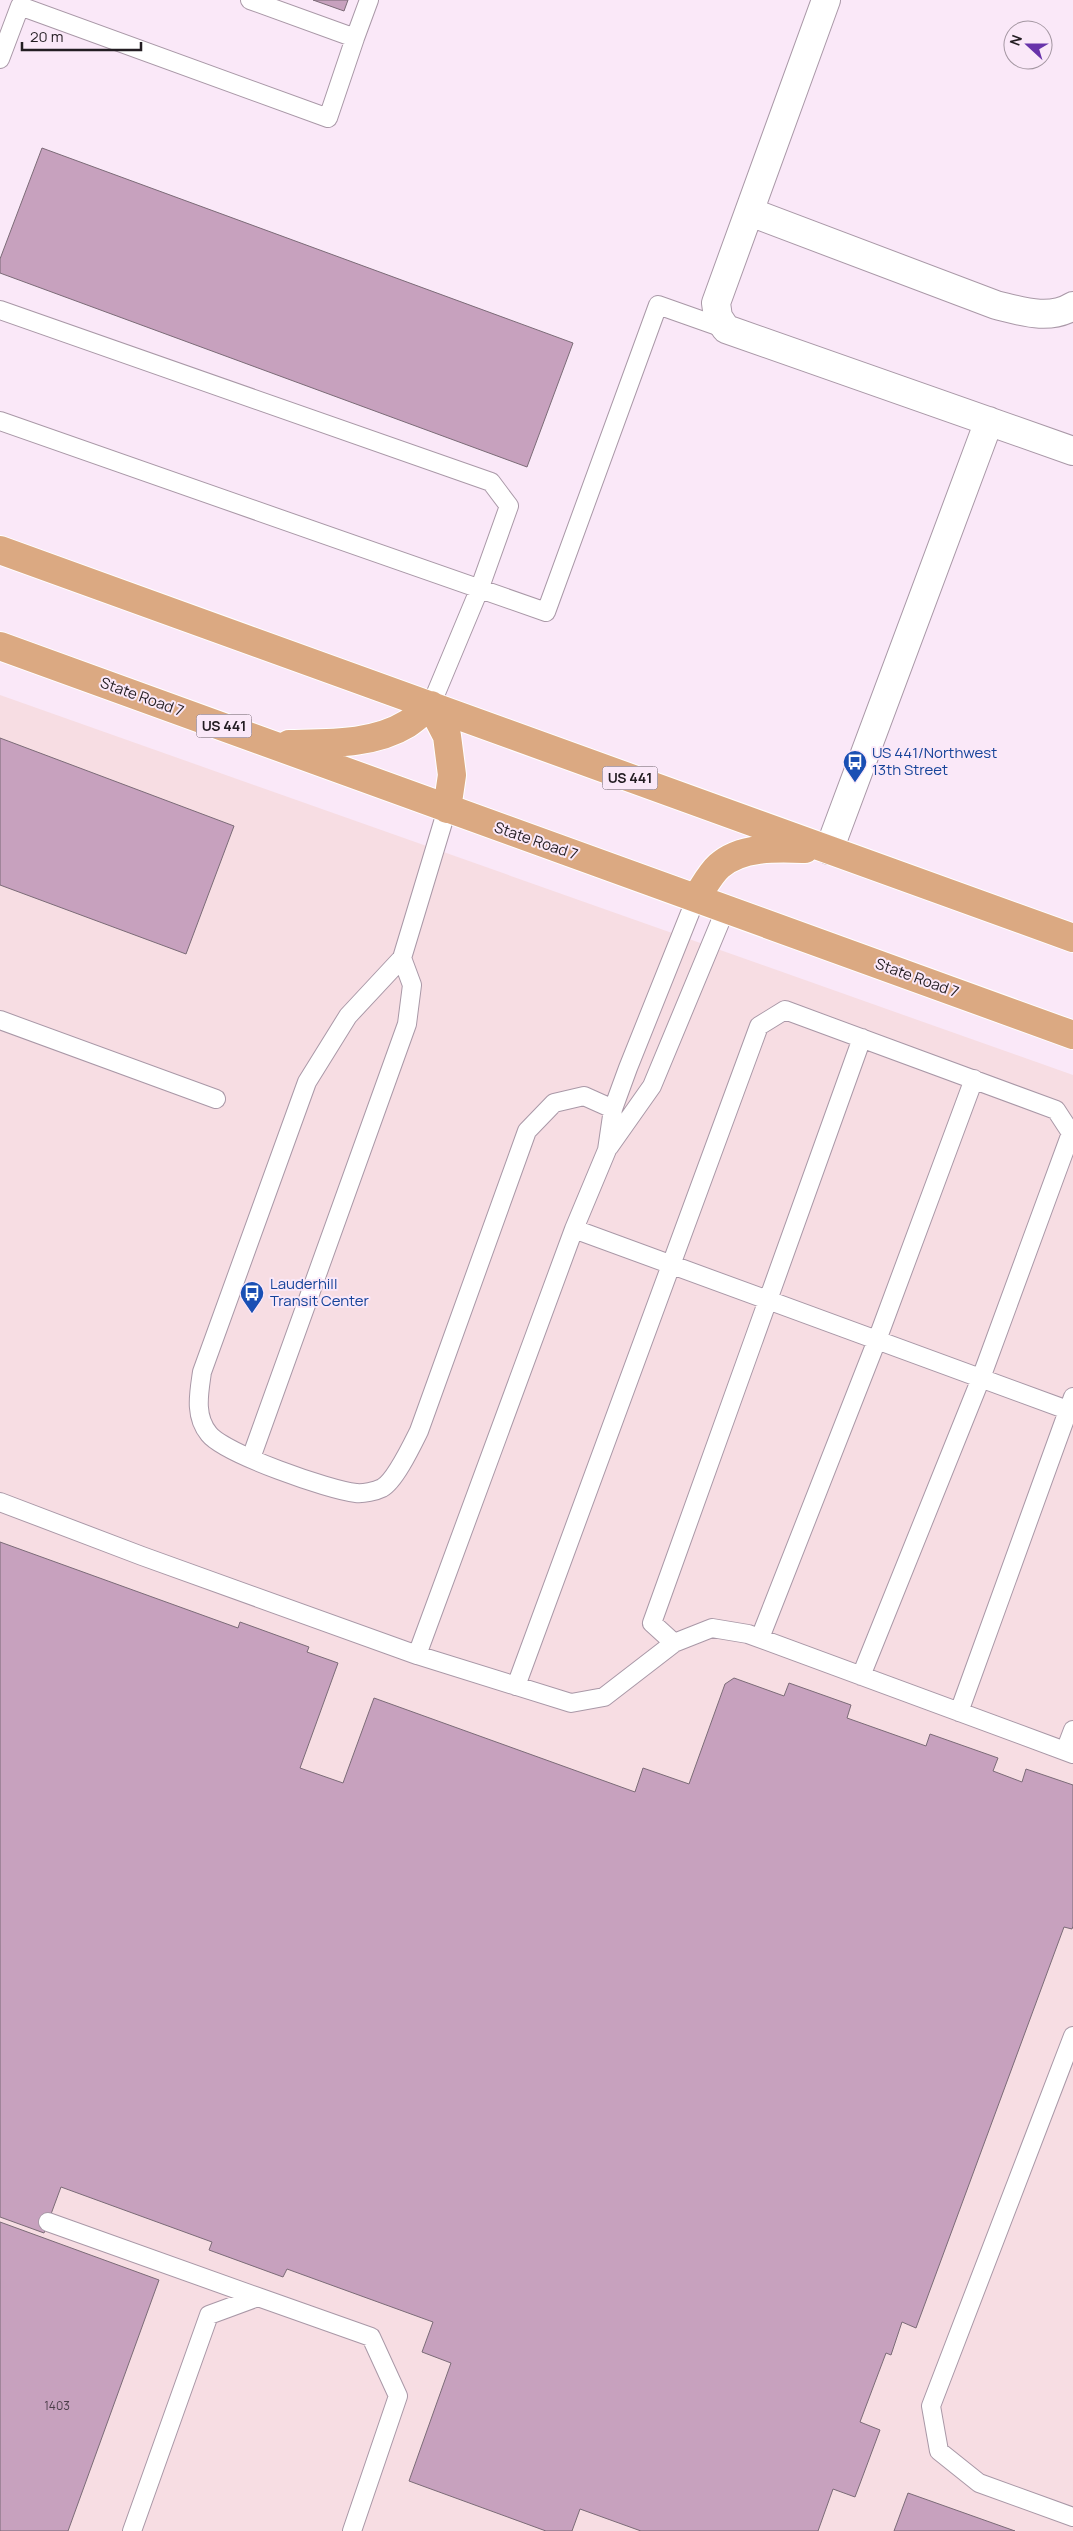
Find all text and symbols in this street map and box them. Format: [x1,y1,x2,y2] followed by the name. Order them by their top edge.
[22,20,141,52] scale bar
[1003,20,1053,70] north arrow
[30,26,63,47] text: 20 m
[1005,32,1026,48] text: N
[98,672,187,721] street label: State Road 7
[196,714,252,738] road number: US 441
[872,742,997,780] place label: US 441/Northwest 13th Street
[842,749,868,783] bus stop icon: US 441/Northwest 13th Street
[602,766,658,790] road number: US 441
[492,816,581,865] street label: State Road 7
[873,953,962,1002] street label: State Road 7
[270,1273,370,1311] place label: Lauderhill Transit Center
[239,1280,265,1314] bus stop icon: Lauderhill Transit Center
[44,2397,70,2414] house number: 1403

